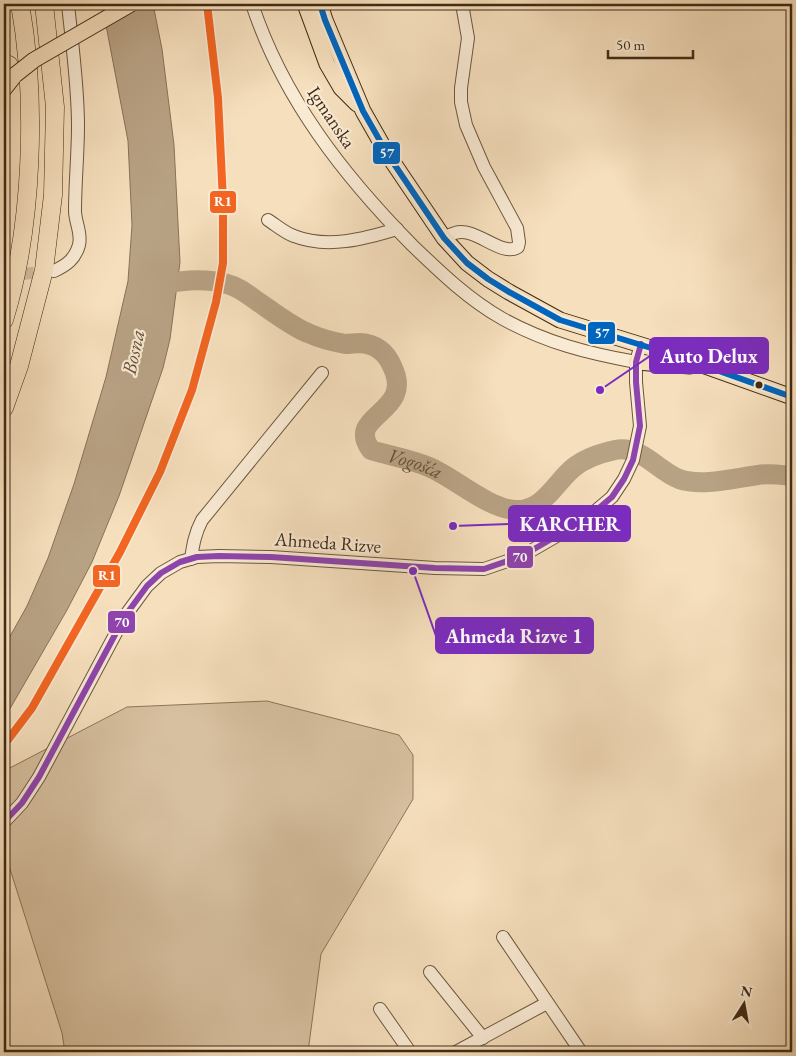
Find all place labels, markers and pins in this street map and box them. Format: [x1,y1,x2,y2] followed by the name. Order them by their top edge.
[650,338,768,373] callout: Auto Delux
[754,380,764,390] unlabelled marker
[509,506,630,541] callout: KARCHER
[436,618,593,653] callout: Ahmeda Rizve 1

